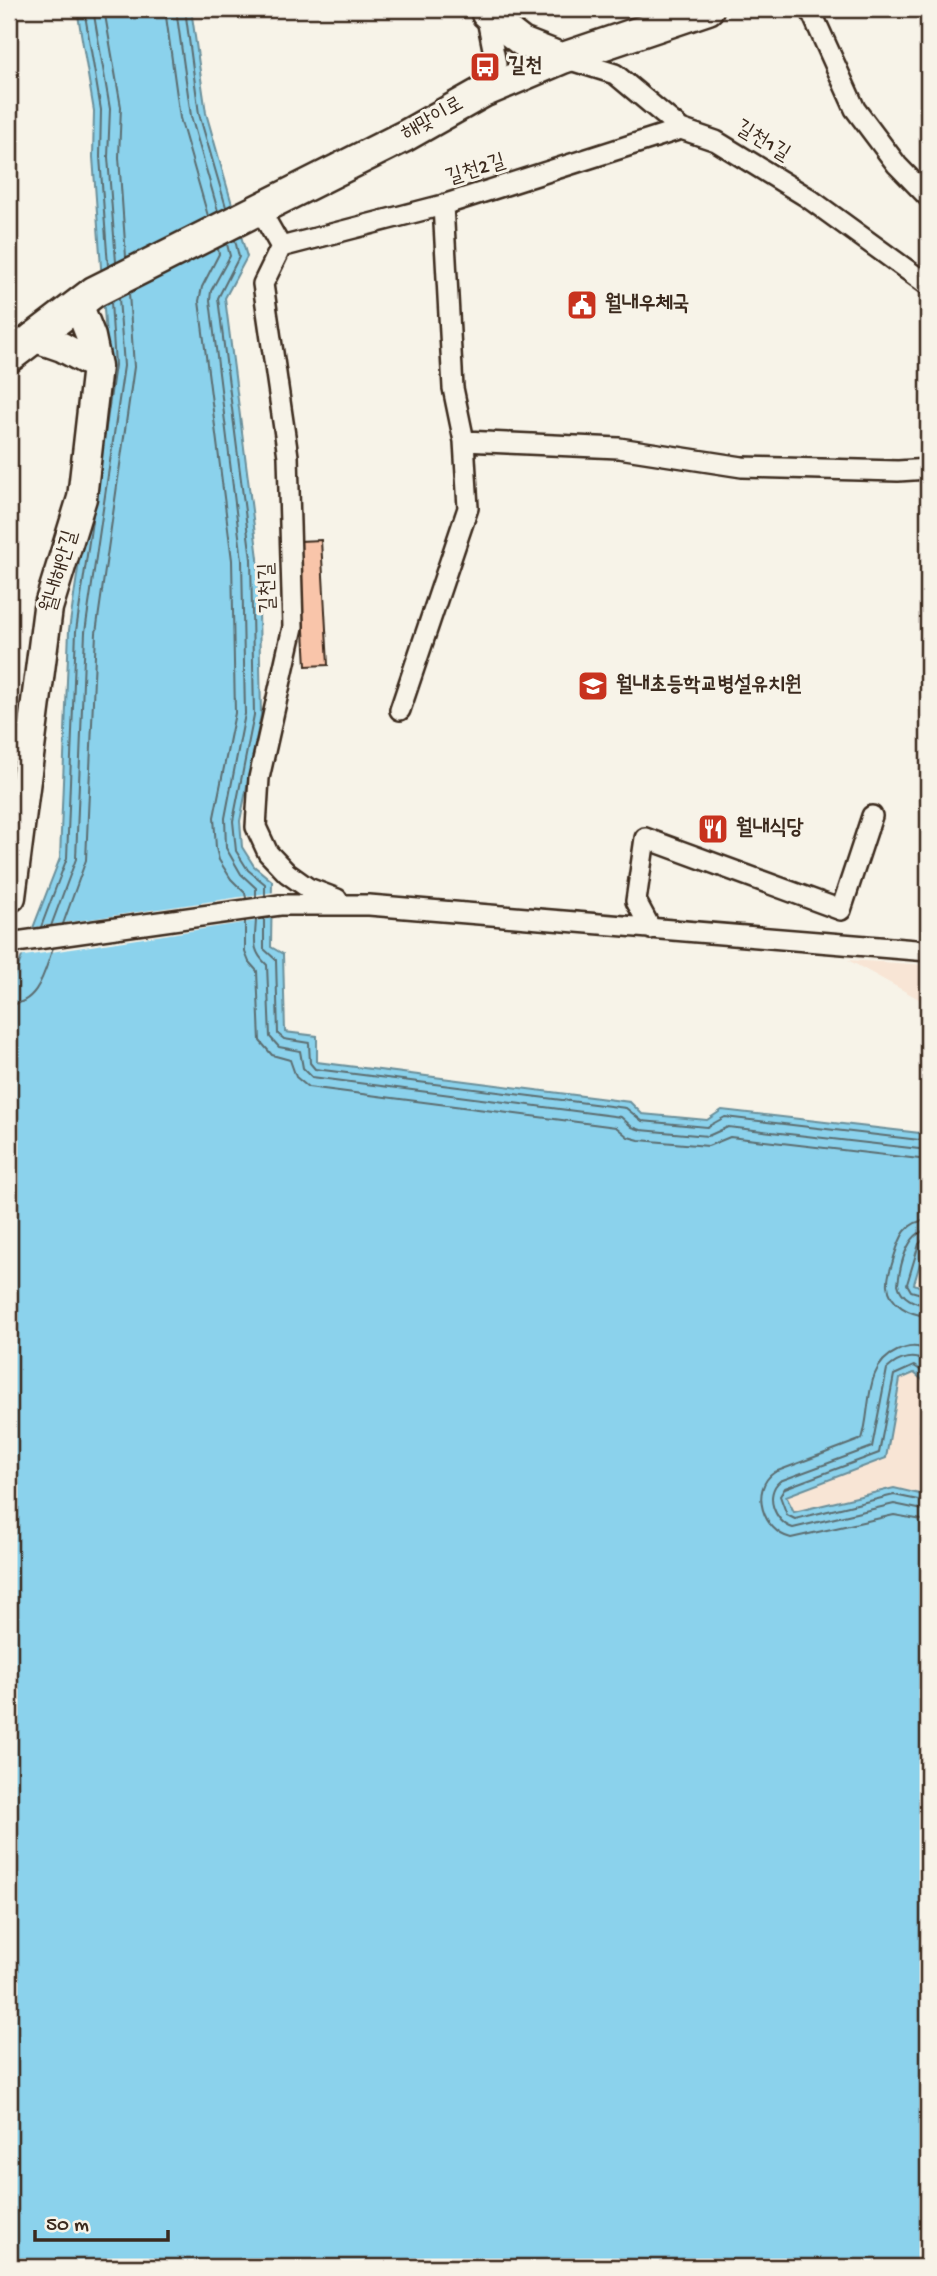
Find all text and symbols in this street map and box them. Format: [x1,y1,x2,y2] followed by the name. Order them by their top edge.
[468,50,502,84] bus stop icon: 길천
[508,55,542,80] place label: 길천
[397,93,469,147] street label: 해맞이로
[730,116,794,168] street label: 길천1길
[443,150,509,192] street label: 길천2길
[565,288,599,322] public building icon: 월내우체국
[605,292,690,318] place label: 월내우체국
[36,528,85,616] street label: 월내해안길
[256,562,282,614] street label: 길천길
[576,669,610,703] school or university icon: 월내초등학교병설유치원
[616,673,802,699] place label: 월내초등학교병설유치원
[696,812,730,846] restaurant icon: 월내식당
[736,816,804,842] place label: 월내식당
[35,2199,168,2243] scale bar
[46,2214,89,2239] text: 50 m

